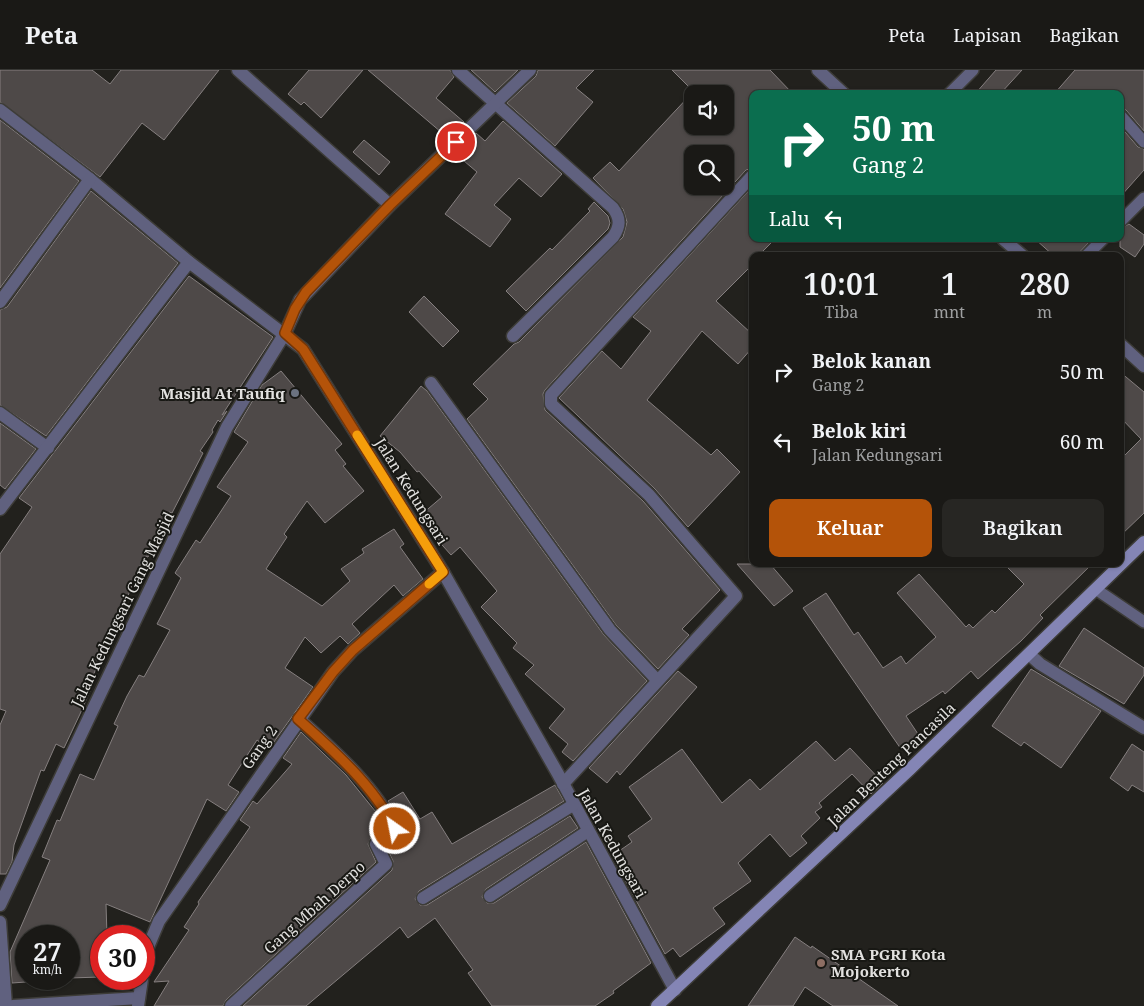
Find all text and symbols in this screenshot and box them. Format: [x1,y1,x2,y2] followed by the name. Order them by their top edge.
[25,18,78,51] text: Peta
[888,23,925,47] text: Peta
[953,23,1021,47] text: Lapisan
[1049,23,1119,47] text: Bagikan
[684,85,734,195] map controls
[684,85,734,135] button: sound
[852,104,935,151] text: 50 m
[769,110,834,175] icon: right
[435,121,477,163] pin
[442,128,470,156] icon: arrive
[684,145,734,195] button: search
[852,149,924,179] text: Gang 2
[820,205,848,233] icon: left
[769,206,810,232] text: Lalu
[803,263,880,304] text: 10:01
[941,263,958,304] text: 1
[1019,263,1070,304] text: 280
[825,301,858,323] text: Tiba
[934,301,965,323] text: mnt
[1037,301,1052,323] text: m
[812,348,931,374] text: Belok kanan
[769,358,797,386] icon: right
[1060,359,1104,385] text: 50 m
[812,374,864,396] text: Gang 2
[160,383,285,403] place label: Masjid At Taufiq
[289,387,301,399] marker: Masjid At Taufiq
[812,418,906,444] text: Belok kiri
[769,428,797,456] icon: left
[1060,429,1104,455] text: 60 m
[371,433,453,548] street label: Jalan Kedungsari
[812,444,942,466] text: Jalan Kedungsari
[769,499,932,557] button: Keluar
[942,499,1104,557] button: Bagikan
[66,508,178,711] street label: Jalan Kedungsari Gang Masjid
[822,698,959,831] street label: Jalan Benteng Pancasila
[237,721,281,773] street label: Gang 2
[574,784,651,901] street label: Jalan Kedungsari
[368,802,420,854] position arrow
[259,856,369,958] street label: Gang Mbah Derpo
[90,925,155,990] speed limit sign: 30
[33,934,62,968] text: 27
[831,944,946,981] place label: SMA PGRI Kota Mojokerto
[815,957,827,969] marker: SMA PGRI Kota Mojokerto
[33,961,62,978] text: km/h

